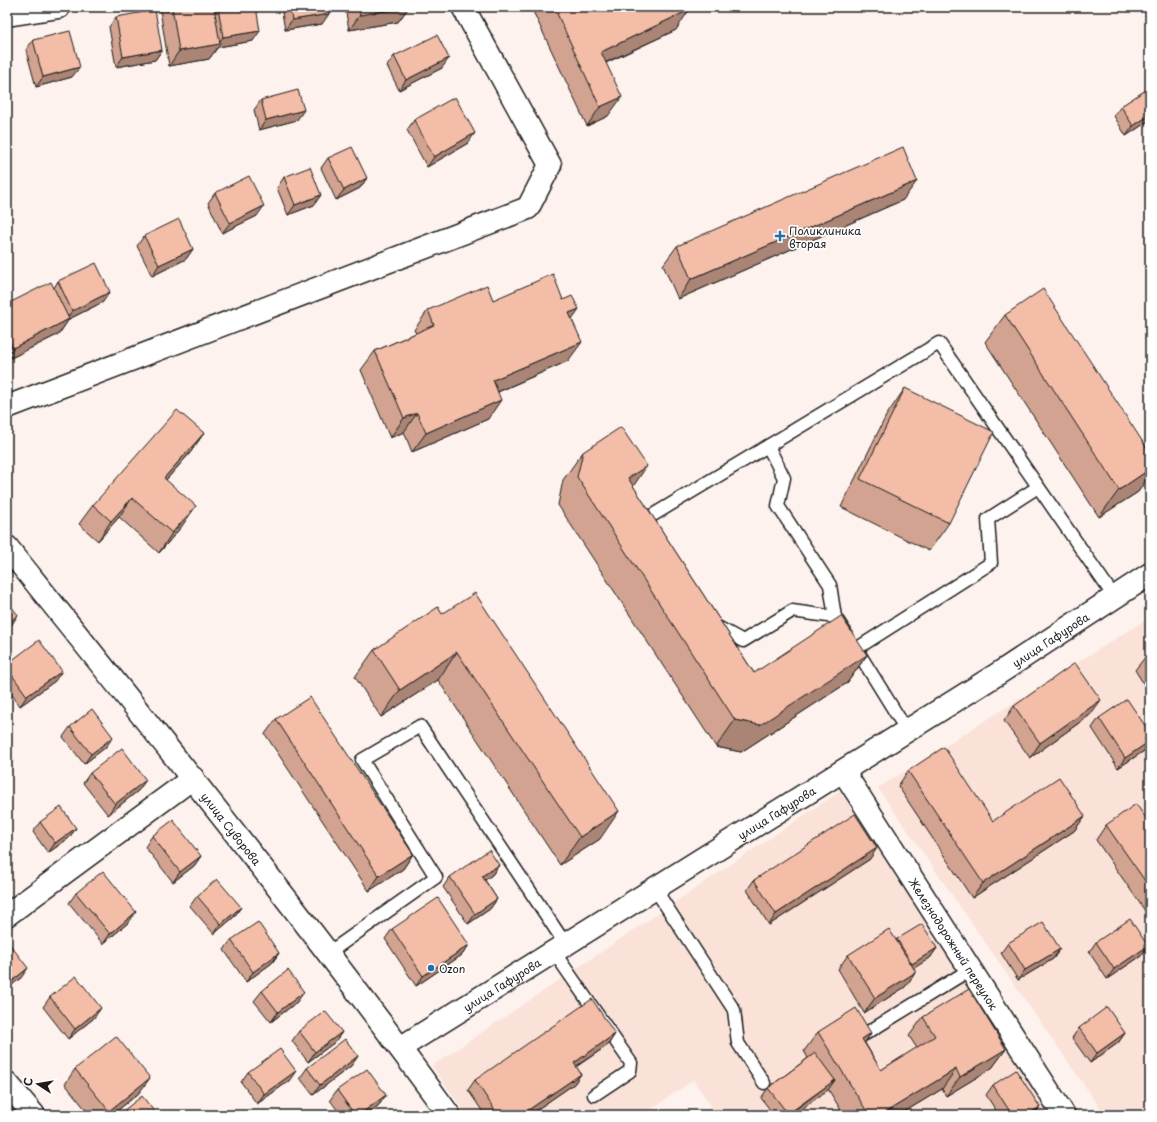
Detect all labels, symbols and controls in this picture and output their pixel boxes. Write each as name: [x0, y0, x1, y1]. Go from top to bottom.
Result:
place label: Поликлиника вторая: [789, 222, 861, 252]
marker: Поликлиника вторая: [774, 230, 786, 242]
street label: улица Гафурова: [1008, 608, 1092, 671]
street label: улица Гафурова: [734, 782, 819, 843]
street label: улица Суворова: [197, 788, 266, 869]
street label: Железнодорожный переулок: [905, 874, 1003, 1013]
street label: улица Гафурова: [460, 953, 544, 1015]
place label: Ozon: [439, 960, 465, 977]
marker: Ozon: [426, 963, 436, 973]
north arrow: [18, 1064, 58, 1104]
text: С: [19, 1076, 37, 1088]

